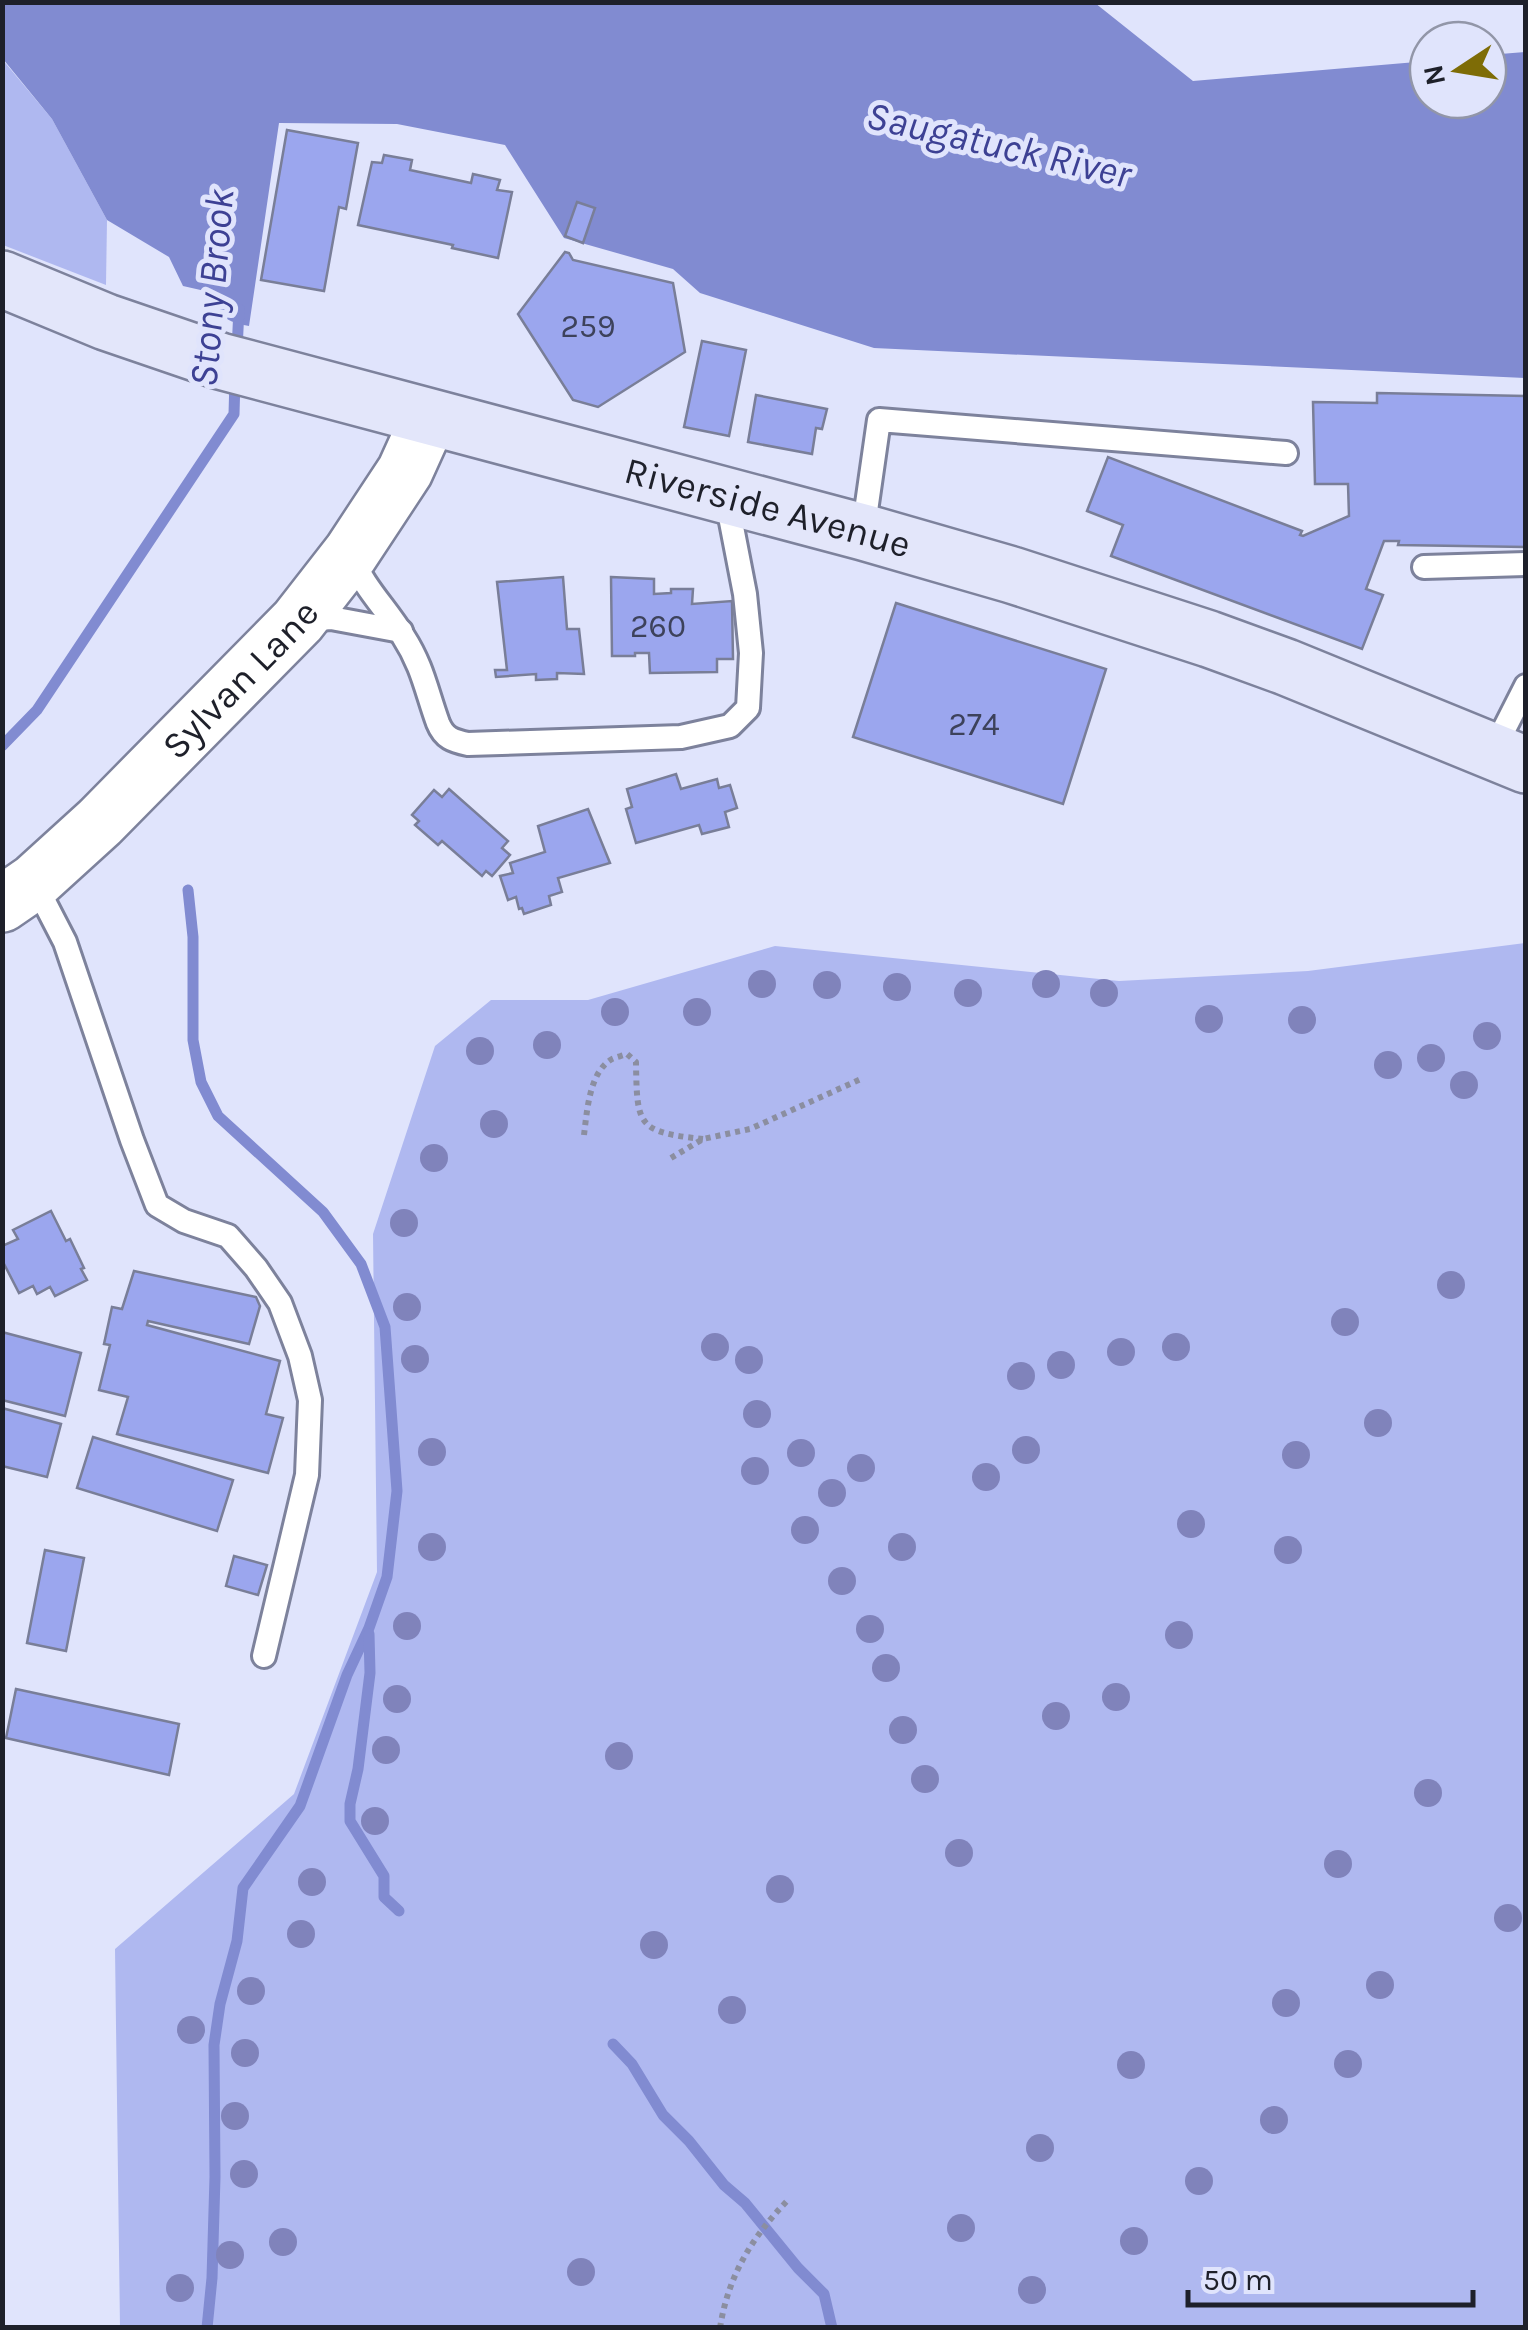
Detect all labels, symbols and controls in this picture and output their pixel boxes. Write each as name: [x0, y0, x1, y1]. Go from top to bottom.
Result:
north arrow: [1408, 20, 1508, 120]
text: N: [1416, 62, 1452, 88]
water label: Saugatuck River: [862, 91, 1137, 198]
water label: Stony Brook: [179, 187, 244, 389]
house number: 259: [560, 308, 616, 345]
street label: Riverside Avenue: [620, 448, 916, 568]
street label: Sylvan Lane: [153, 592, 328, 769]
house number: 260: [630, 608, 686, 645]
house number: 274: [948, 706, 1000, 743]
scale bar: [1188, 2245, 1473, 2307]
text: 50 m: [1203, 2262, 1273, 2298]

